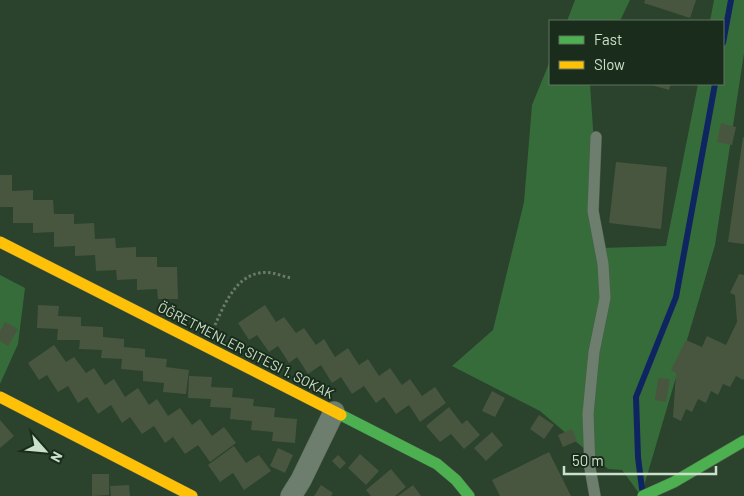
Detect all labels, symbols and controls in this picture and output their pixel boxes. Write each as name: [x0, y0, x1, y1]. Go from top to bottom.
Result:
legend: [549, 20, 724, 85]
text: Fast: [594, 30, 622, 48]
text: Slow: [594, 55, 625, 73]
street label: ÖĞRETMENLER SITESI 1. SOKAK: [155, 298, 337, 402]
north arrow: [20, 426, 70, 476]
scale bar: [564, 444, 716, 476]
text: N: [47, 449, 67, 465]
text: 50 m: [572, 451, 604, 469]

